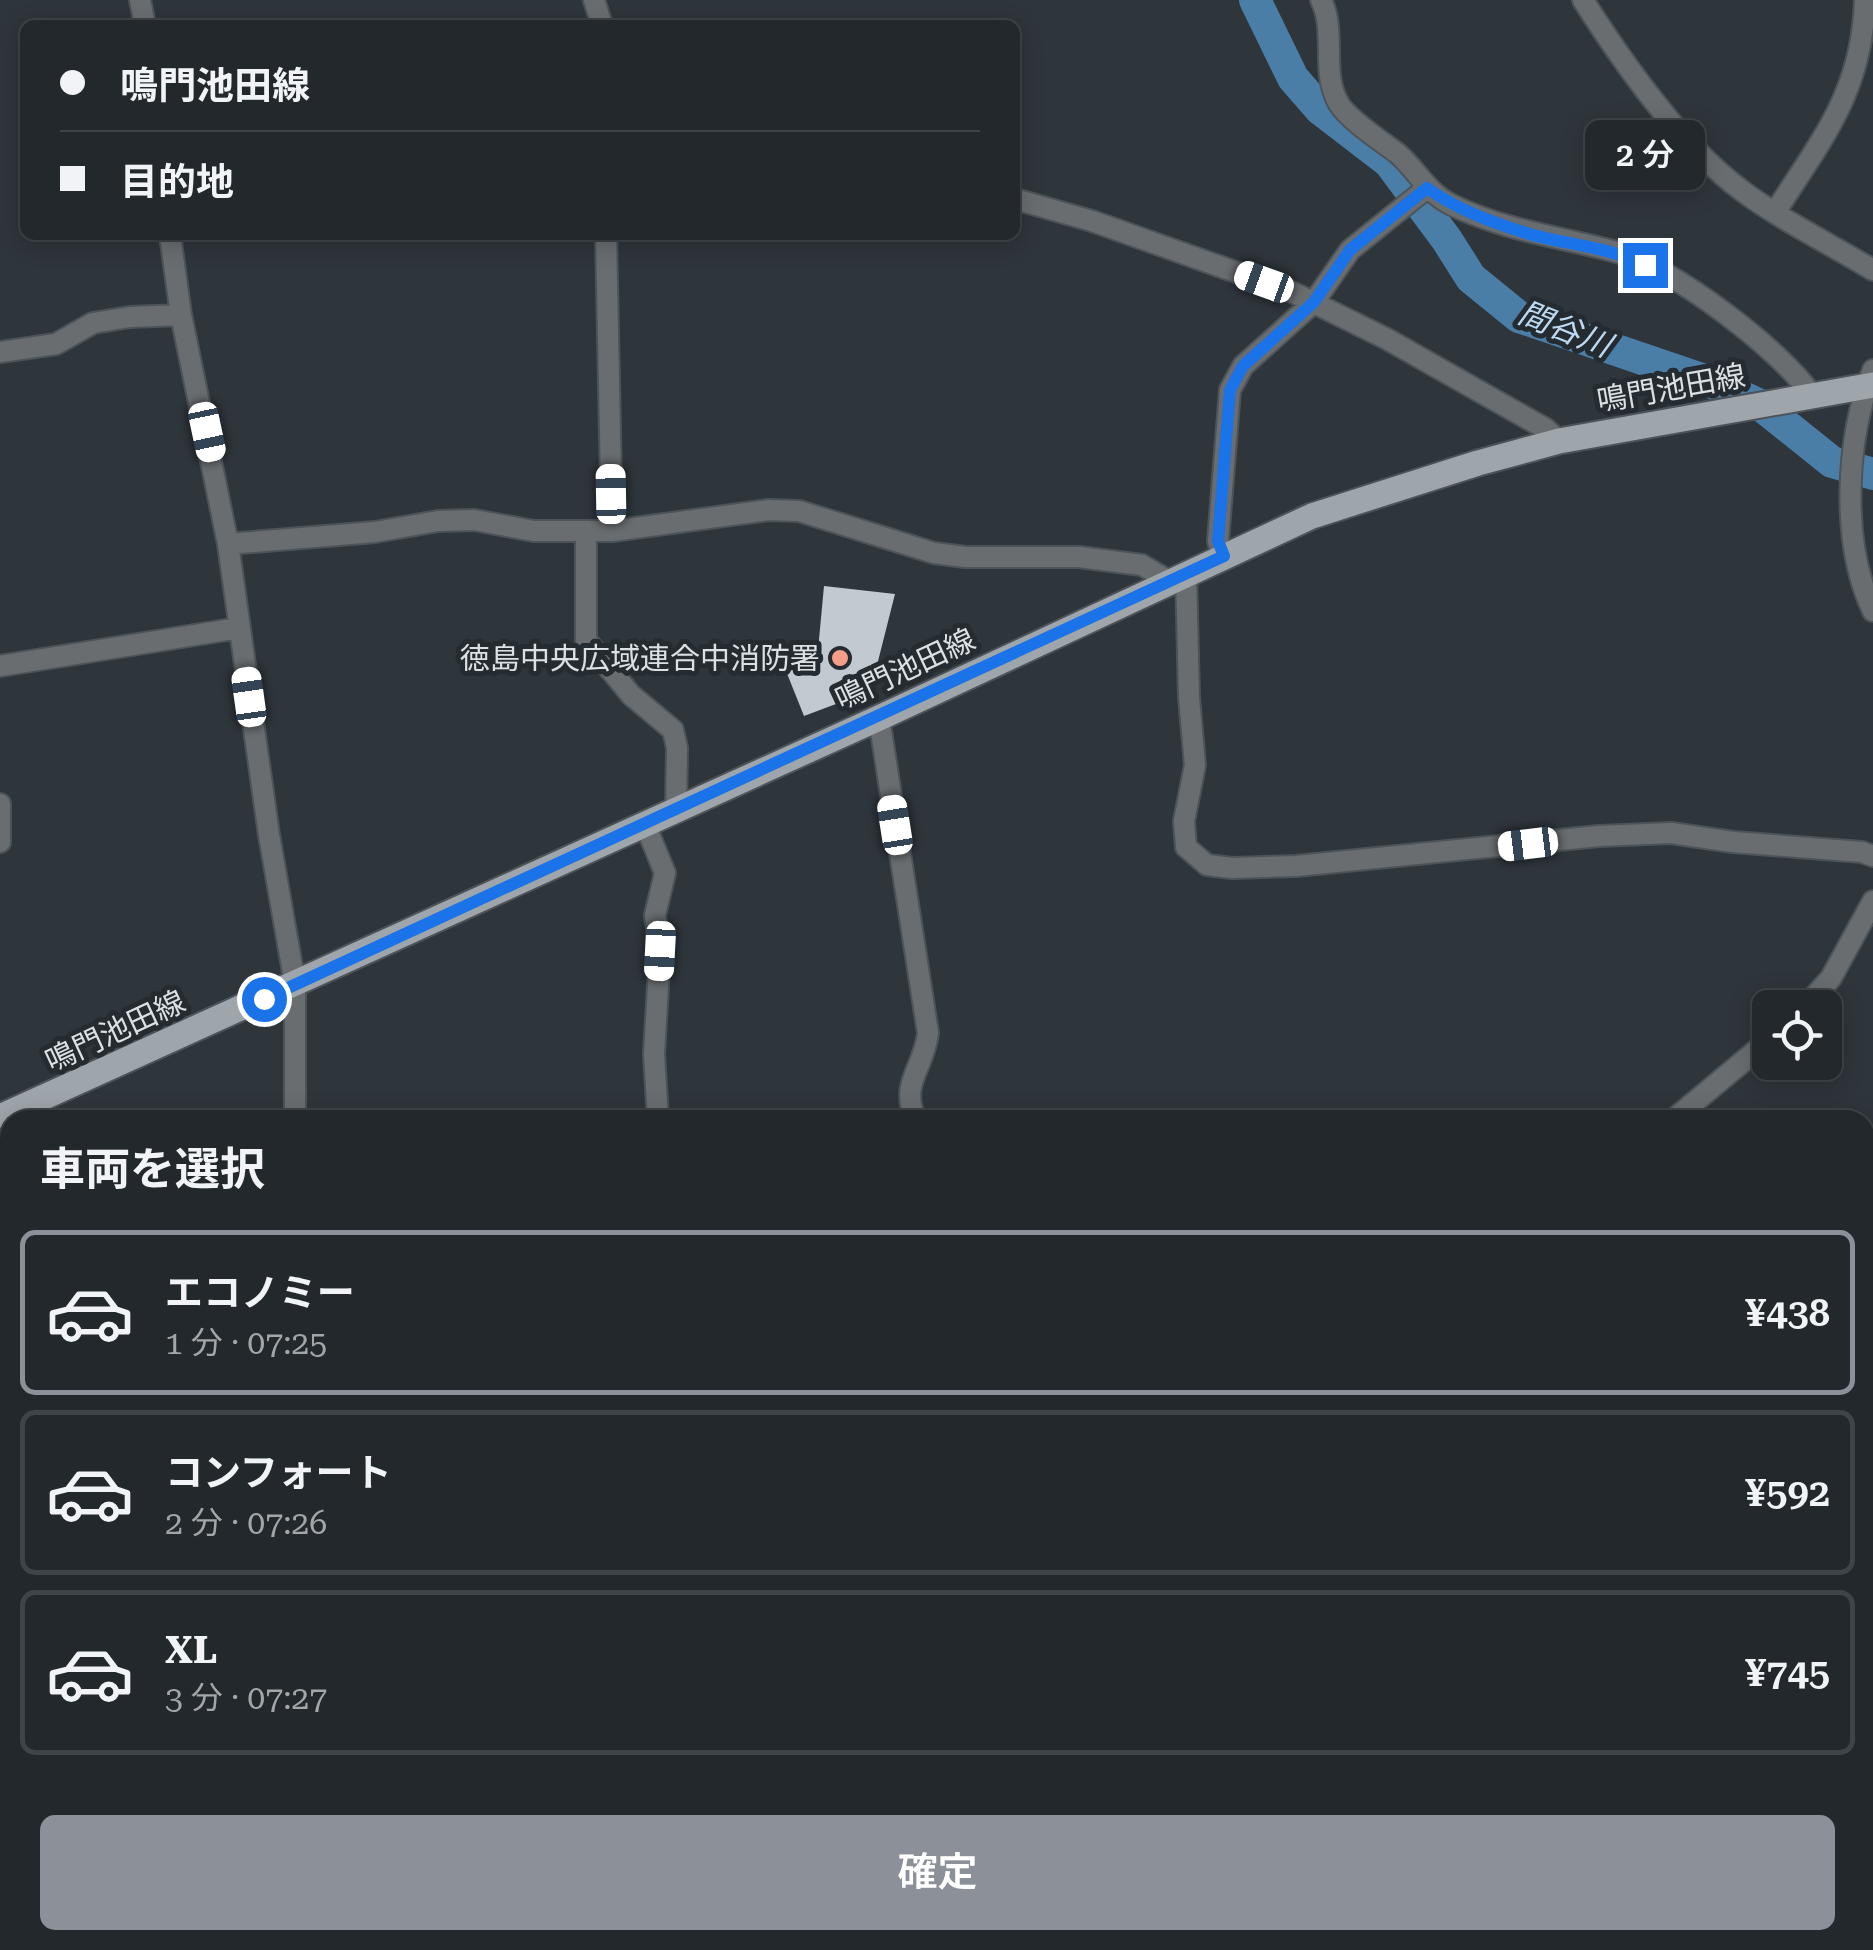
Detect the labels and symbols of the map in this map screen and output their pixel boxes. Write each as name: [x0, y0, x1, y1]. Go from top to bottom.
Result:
callout: 2 分: [1585, 120, 1705, 190]
route end: [1623, 243, 1668, 288]
car: [1231, 258, 1297, 306]
water label: 間谷川: [1513, 293, 1619, 366]
street label: 鳴門池田線: [1594, 358, 1748, 418]
car: [186, 400, 228, 464]
car: [595, 464, 627, 524]
street label: 鳴門池田線: [830, 621, 980, 717]
place label: 徳島中央広域連合中消防署: [460, 641, 820, 676]
marker: 徳島中央広域連合中消防署: [829, 647, 851, 669]
car: [230, 665, 268, 729]
car: [875, 793, 915, 857]
car: [1496, 825, 1560, 863]
car: [643, 920, 677, 982]
route start: [242, 977, 287, 1022]
street label: 鳴門池田線: [40, 983, 190, 1079]

